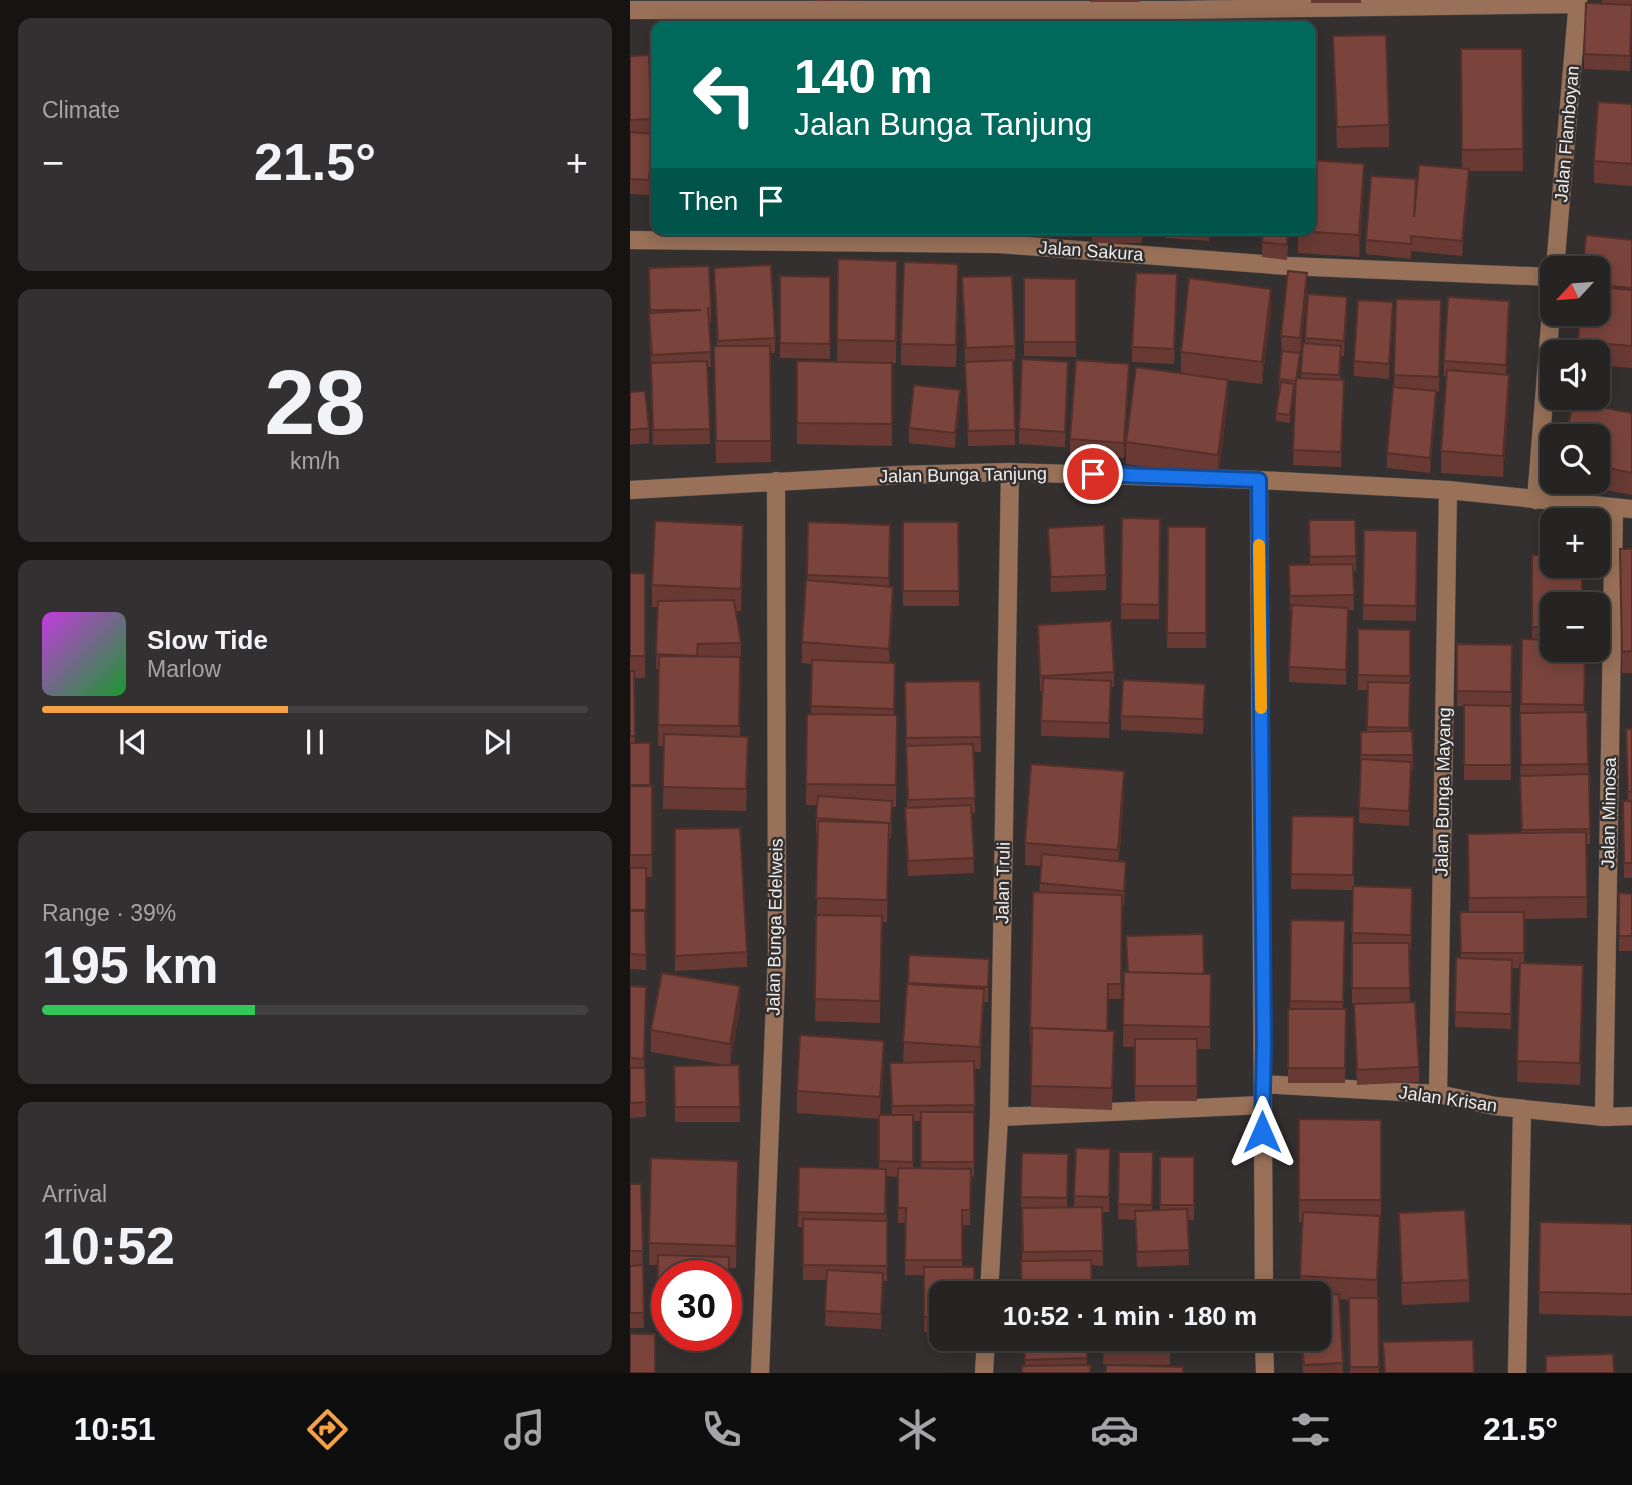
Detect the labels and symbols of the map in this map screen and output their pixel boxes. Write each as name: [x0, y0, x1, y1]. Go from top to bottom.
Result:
street label: Jalan Flamboyan: [1551, 65, 1583, 203]
street label: Jalan Sakura: [1038, 237, 1145, 265]
north arrow: [1540, 256, 1610, 326]
pin: [1063, 444, 1123, 504]
street label: Jalan Bunga Tanjung: [879, 464, 1047, 486]
street label: Jalan Bunga Mayang: [1432, 707, 1454, 877]
street label: Jalan Mimosa: [1598, 756, 1620, 869]
street label: Jalan Bunga Edelweis: [763, 838, 787, 1016]
street label: Jalan Truli: [992, 842, 1014, 924]
street label: Jalan Krisan: [1398, 1082, 1498, 1116]
position arrow: [1225, 1095, 1299, 1169]
speed limit sign: 30: [651, 1260, 742, 1351]

